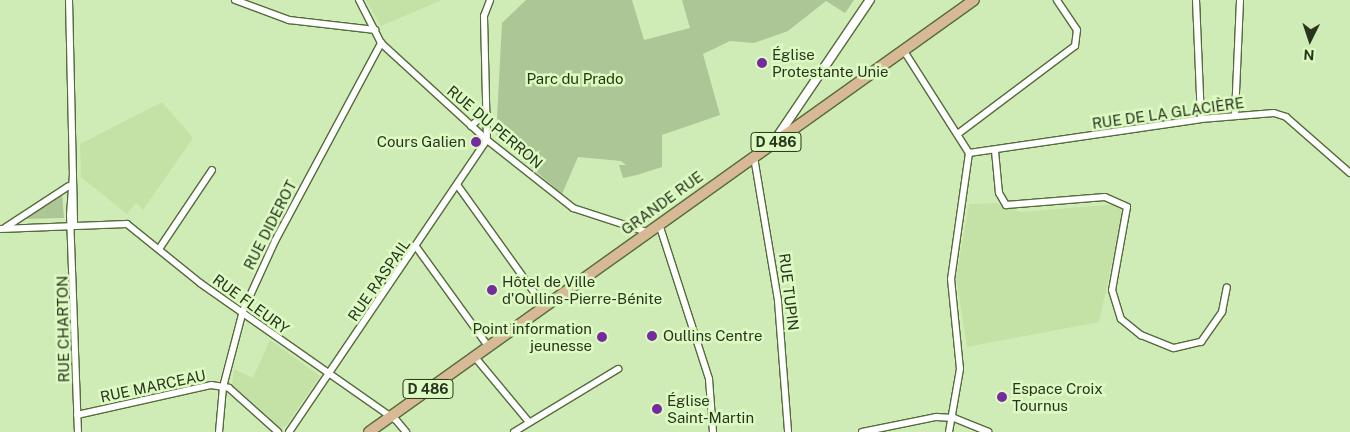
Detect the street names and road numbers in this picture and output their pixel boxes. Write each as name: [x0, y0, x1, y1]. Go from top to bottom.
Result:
street label: RUE DU PERRON: [444, 82, 546, 172]
street label: RUE DE LA GLACIÈRE: [1091, 93, 1245, 133]
road number: D 486: [750, 130, 802, 154]
street label: GRANDE RUE: [618, 167, 706, 239]
street label: RUE DIDEROT: [240, 177, 300, 273]
street label: RUE RASPAIL: [344, 235, 414, 325]
street label: RUE TUPIN: [775, 252, 803, 332]
street label: RUE FLEURY: [209, 270, 293, 338]
street label: RUE CHARTON: [53, 275, 73, 383]
street label: RUE MARCEAU: [99, 366, 207, 406]
road number: D 486: [402, 378, 454, 400]

